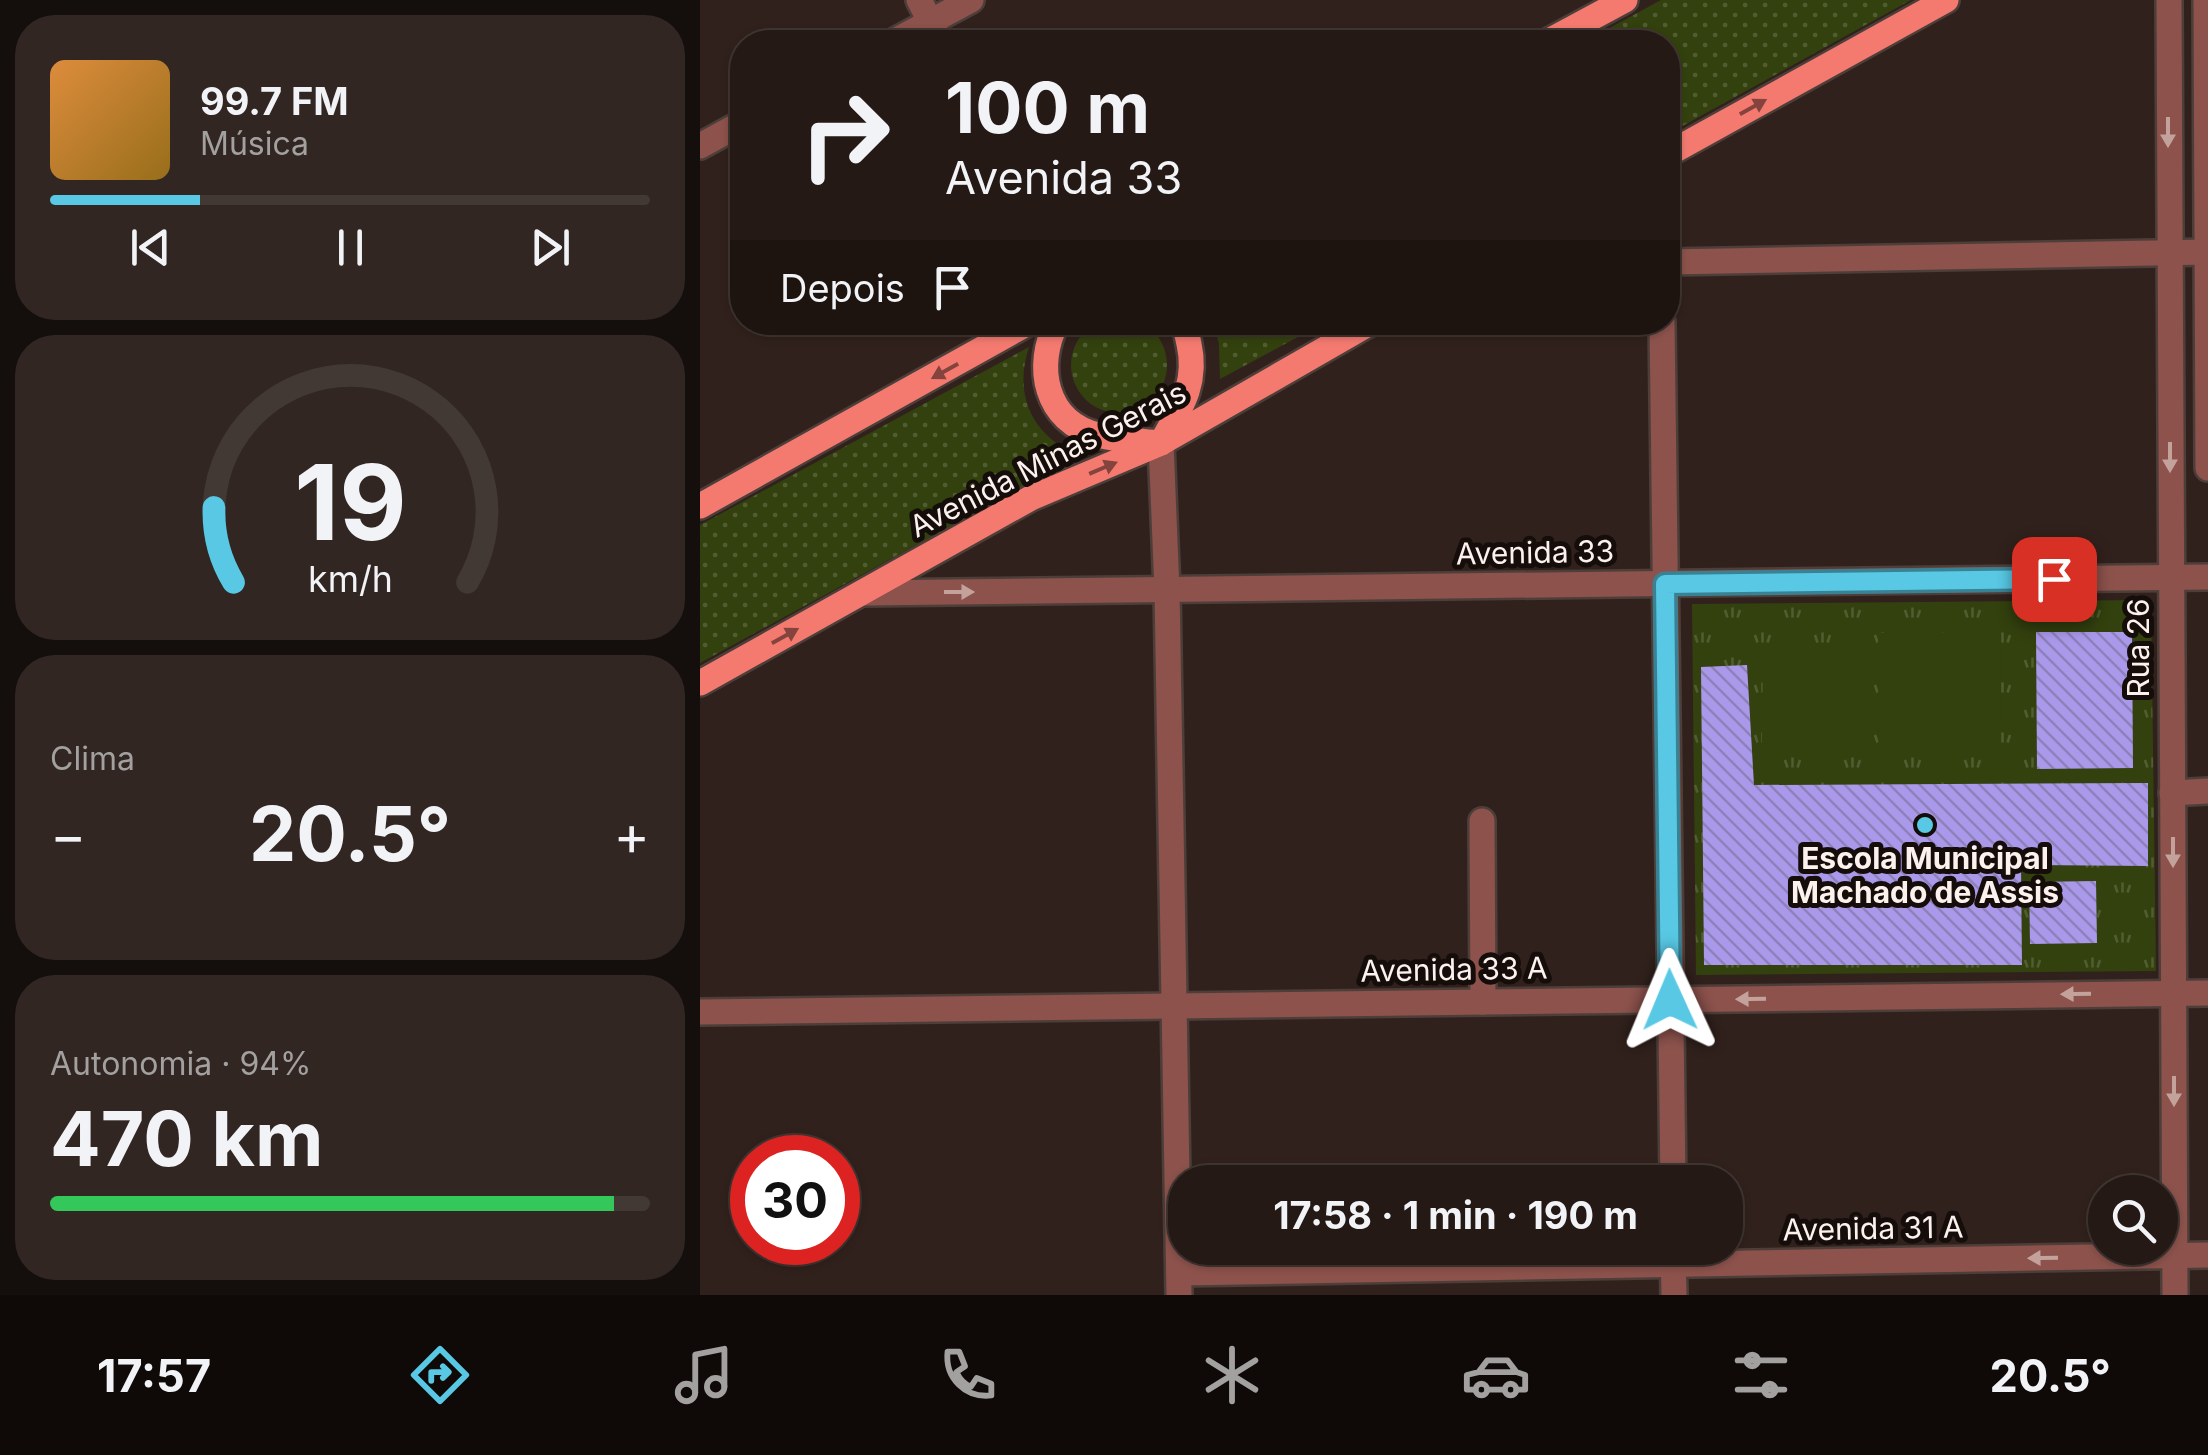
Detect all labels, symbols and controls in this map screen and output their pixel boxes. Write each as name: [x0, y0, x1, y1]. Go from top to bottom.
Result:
text: 100 m: [945, 65, 1150, 150]
icon: right: [780, 70, 910, 200]
text: 99.7 FM: [200, 78, 349, 124]
one-way arrow: [1739, 98, 1767, 116]
one-way arrow: [2160, 117, 2176, 149]
text: Música: [200, 124, 309, 163]
text: Avenida 33: [945, 150, 1182, 205]
icon: previous: [123, 220, 178, 275]
icon: pause: [323, 220, 378, 275]
icon: next: [523, 220, 578, 275]
icon: arrive: [925, 260, 980, 315]
text: Depois: [780, 265, 905, 311]
one-way arrow: [931, 362, 960, 379]
street label: Avenida Minas Gerais: [903, 374, 1192, 544]
text: 19: [294, 439, 406, 565]
one-way arrow: [2162, 442, 2178, 474]
one-way arrow: [1088, 459, 1118, 475]
street label: Avenida 33: [1456, 533, 1614, 571]
pin: [2012, 537, 2097, 622]
icon: arrive: [2027, 552, 2082, 607]
text: km/h: [308, 557, 392, 601]
one-way arrow: [944, 584, 976, 600]
street label: Rua 26: [2120, 598, 2156, 698]
one-way arrow: [771, 627, 799, 645]
text: Clima: [50, 739, 135, 778]
text: 20.5°: [249, 788, 451, 879]
text: −: [50, 802, 86, 868]
text: +: [614, 802, 650, 868]
marker: Escola Municipal Machado de Assis: [1914, 814, 1936, 836]
one-way arrow: [2165, 837, 2181, 869]
place label: Escola Municipal Machado de Assis: [1791, 840, 2059, 910]
position arrow: [1618, 948, 1722, 1052]
street label: Avenida 33 A: [1360, 949, 1548, 989]
one-way arrow: [2059, 987, 2091, 1003]
one-way arrow: [1735, 991, 1767, 1007]
text: Autonomia · 94%: [50, 1044, 311, 1083]
one-way arrow: [2166, 1075, 2182, 1107]
text: 470 km: [50, 1093, 323, 1184]
speed limit sign: 30: [730, 1135, 860, 1265]
map controls: [2088, 1175, 2178, 1265]
button: search: [2088, 1175, 2178, 1265]
text: 17:58 · 1 min · 190 m: [1273, 1192, 1638, 1238]
street label: Avenida 31 A: [1782, 1208, 1964, 1248]
one-way arrow: [2026, 1250, 2058, 1266]
icon: directions: [405, 1340, 475, 1410]
icon: music: [669, 1340, 739, 1410]
icon: phone: [933, 1340, 1003, 1410]
icon: climate: [1197, 1340, 1267, 1410]
icon: car: [1461, 1340, 1531, 1410]
icon: filters: [1726, 1340, 1796, 1410]
text: 17:57: [97, 1348, 211, 1403]
text: 20.5°: [1990, 1348, 2111, 1403]

